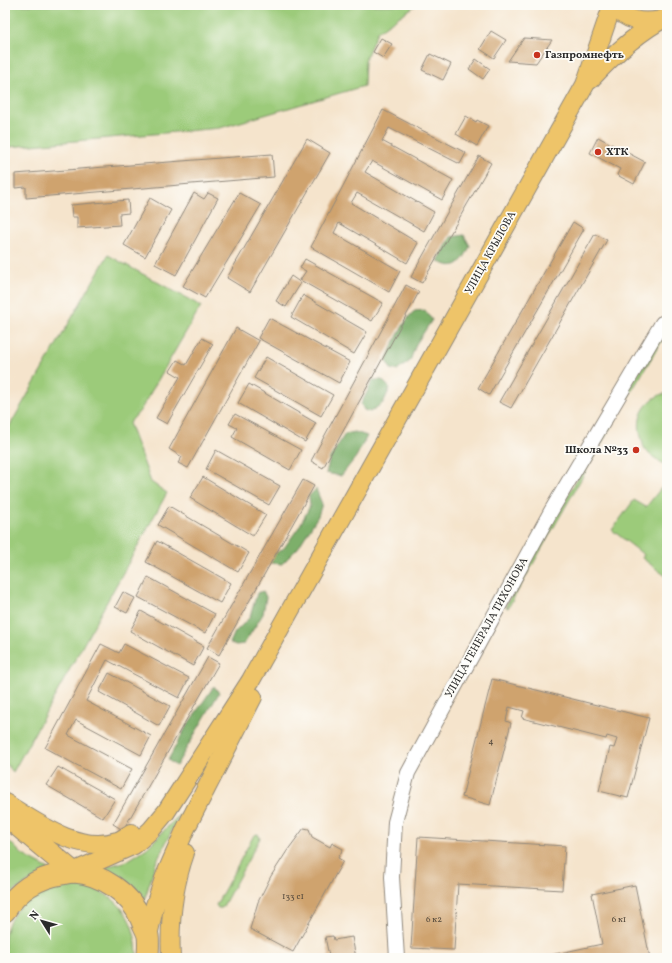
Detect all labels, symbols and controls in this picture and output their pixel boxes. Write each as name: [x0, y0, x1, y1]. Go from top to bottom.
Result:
place label: Газпромнефть: [545, 48, 624, 63]
marker: Газпромнефть: [532, 50, 542, 60]
place label: ХТК: [606, 145, 629, 160]
marker: ХТК: [593, 147, 603, 157]
street label: УЛИЦА КРЫЛОВА: [462, 208, 520, 297]
place label: Школа №33: [565, 443, 628, 458]
marker: Школа №33: [631, 445, 641, 455]
street label: УЛИЦА ГЕНЕРАЛА ТИХОНОВА: [442, 555, 532, 701]
house number: 4: [488, 735, 494, 748]
house number: 133 с1: [282, 890, 304, 903]
north arrow: [22, 901, 62, 941]
text: N: [27, 908, 44, 924]
house number: 6 к2: [426, 913, 442, 926]
house number: 6 к1: [612, 913, 626, 926]

